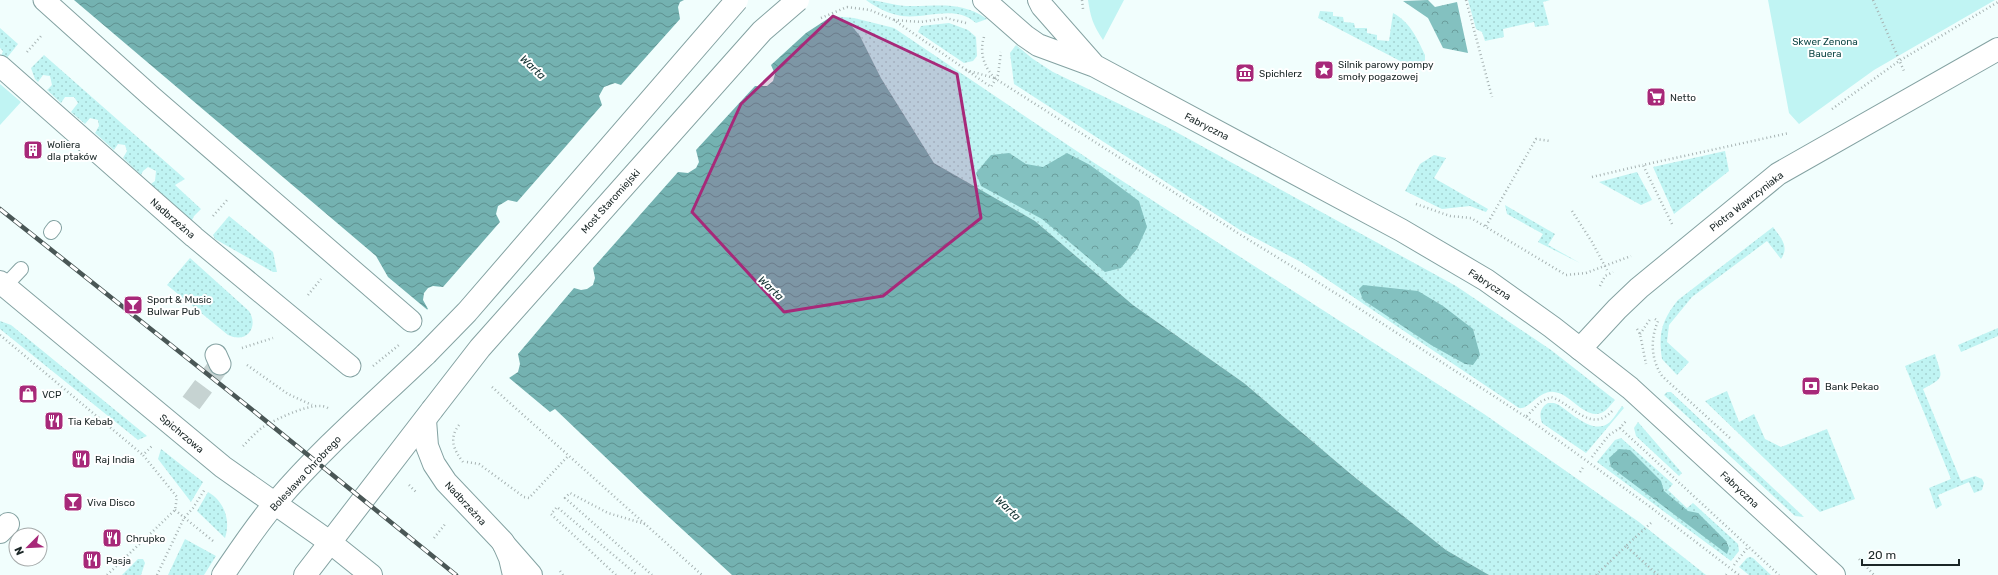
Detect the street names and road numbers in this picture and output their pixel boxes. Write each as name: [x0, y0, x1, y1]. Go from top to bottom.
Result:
street label: Fabryczna: [1182, 111, 1231, 143]
street label: Most Staromiejski: [579, 167, 643, 236]
street label: Piotra Wawrzyniaka: [1707, 169, 1786, 234]
street label: Nadbrzeżna: [147, 196, 197, 241]
street label: Fabryczna: [1466, 267, 1513, 303]
street label: Spichrzowa: [157, 412, 206, 456]
street label: Bolesława Chrobrego: [268, 433, 344, 514]
street label: Fabryczna: [1718, 469, 1761, 511]
street label: Nadbrzeżna: [442, 479, 489, 528]

